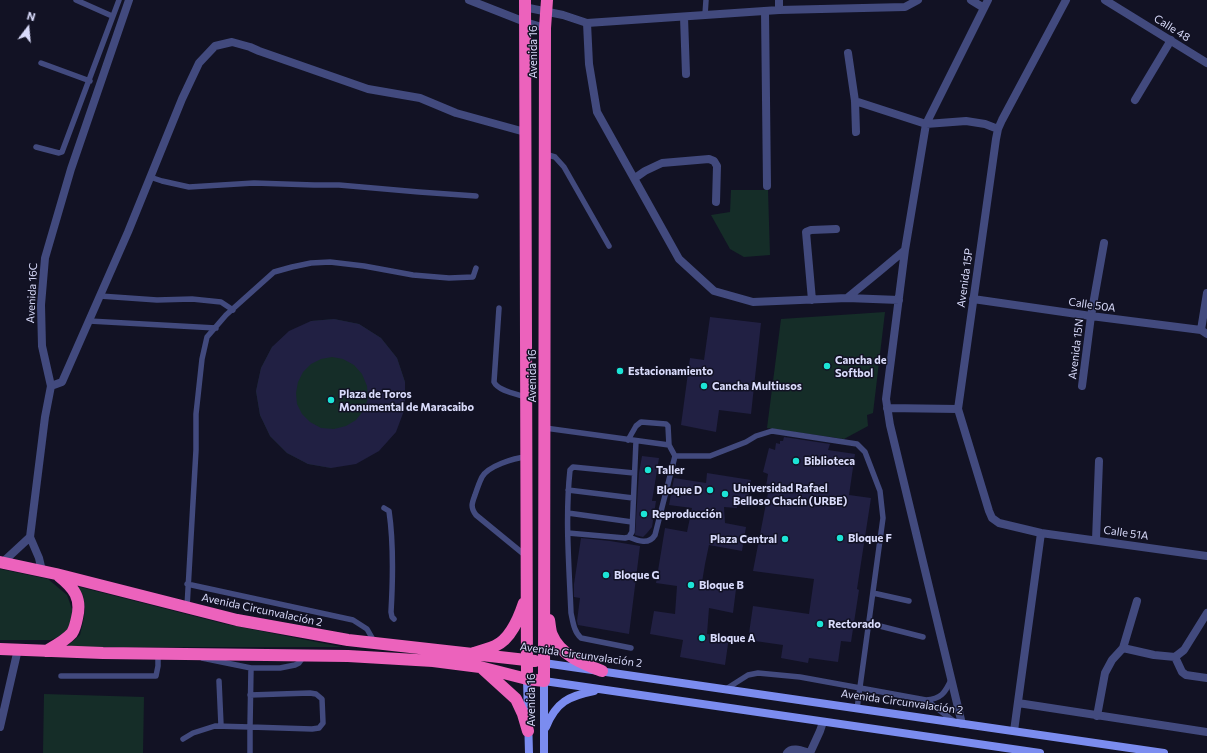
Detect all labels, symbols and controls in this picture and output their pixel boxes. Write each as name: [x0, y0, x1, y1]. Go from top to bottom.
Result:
north arrow: [8, 8, 48, 48]
text: N: [26, 9, 37, 23]
street label: Calle 48: [1152, 12, 1192, 44]
street label: Avenida 16: [526, 25, 540, 79]
street label: Avenida 15P: [954, 248, 976, 308]
street label: Avenida 16C: [24, 262, 40, 324]
street label: Calle 50A: [1068, 295, 1116, 315]
street label: Avenida 15N: [1066, 318, 1086, 380]
street label: Avenida 16: [525, 349, 539, 403]
place label: Cancha de Softbol: [835, 353, 886, 379]
marker: Cancha de Softbol: [822, 361, 832, 371]
place label: Estacionamiento: [628, 364, 713, 378]
marker: Estacionamiento: [615, 366, 625, 376]
place label: Cancha Multiusos: [712, 379, 802, 393]
marker: Cancha Multiusos: [699, 381, 709, 391]
place label: Plaza de Toros Monumental de Maracaibo: [339, 387, 474, 413]
marker: Plaza de Toros Monumental de Maracaibo: [326, 395, 336, 405]
place label: Biblioteca: [804, 454, 855, 468]
marker: Biblioteca: [791, 456, 801, 466]
place label: Taller: [656, 463, 684, 477]
marker: Taller: [643, 465, 653, 475]
place label: Universidad Rafael Belloso Chacín (URBE): [733, 481, 847, 507]
place label: Bloque D: [656, 483, 702, 497]
marker: Bloque D: [705, 485, 715, 495]
marker: Universidad Rafael Belloso Chacín (URBE): [720, 489, 730, 499]
place label: Reproducción: [652, 507, 722, 521]
marker: Reproducción: [639, 509, 649, 519]
street label: Calle 51A: [1103, 523, 1149, 543]
place label: Bloque F: [848, 531, 892, 545]
place label: Plaza Central: [710, 532, 777, 546]
marker: Bloque F: [835, 533, 845, 543]
marker: Plaza Central: [780, 534, 790, 544]
place label: Bloque G: [614, 568, 660, 582]
marker: Bloque G: [601, 570, 611, 580]
place label: Bloque B: [699, 578, 744, 592]
marker: Bloque B: [686, 580, 696, 590]
street label: Avenida Circunvalación 2: [200, 591, 324, 629]
place label: Rectorado: [828, 617, 881, 631]
marker: Rectorado: [815, 619, 825, 629]
place label: Bloque A: [710, 631, 755, 645]
marker: Bloque A: [697, 633, 707, 643]
street label: Avenida Circunvalación 2: [519, 640, 643, 670]
street label: Avenida 16: [524, 673, 538, 727]
street label: Avenida Circunvalación 2: [840, 687, 964, 717]

